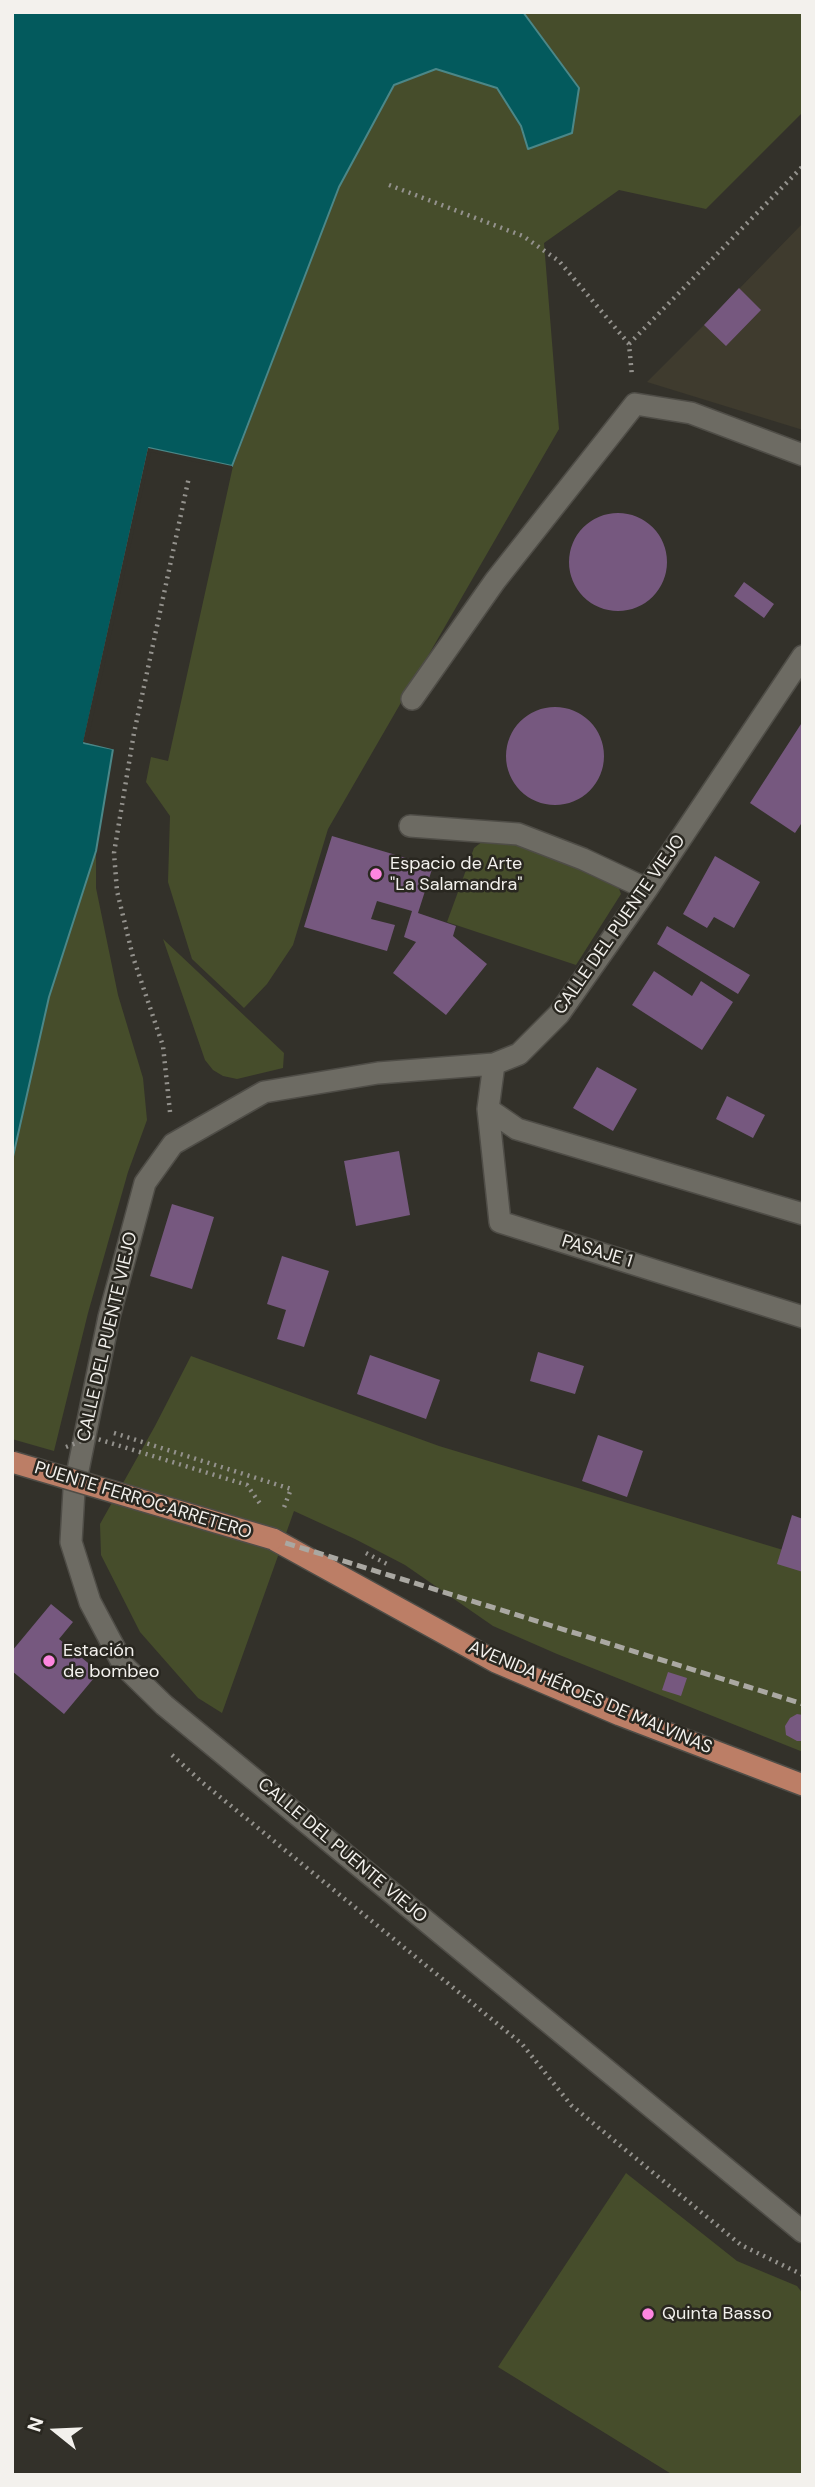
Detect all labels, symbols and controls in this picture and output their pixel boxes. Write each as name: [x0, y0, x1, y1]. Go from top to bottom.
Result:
street label: CALLE DEL PUENTE VIEJO: [550, 831, 690, 1019]
place label: Espacio de Arte "La Salamandra": [390, 853, 522, 896]
marker: Espacio de Arte "La Salamandra": [368, 866, 384, 882]
street label: CALLE DEL PUENTE VIEJO: [73, 1230, 143, 1444]
street label: PASAJE 1: [559, 1231, 635, 1273]
street label: PUENTE FERROCARRETERO: [32, 1458, 254, 1544]
street label: AVENIDA HÉROES DE MALVINAS: [465, 1637, 715, 1759]
place label: Estación de bombeo: [63, 1640, 159, 1682]
marker: Estación de bombeo: [41, 1653, 57, 1669]
street label: CALLE DEL PUENTE VIEJO: [253, 1774, 431, 1928]
place label: Quinta Basso: [662, 2303, 772, 2325]
marker: Quinta Basso: [640, 2306, 656, 2322]
north arrow: [21, 2396, 91, 2466]
text: N: [22, 2414, 50, 2435]

